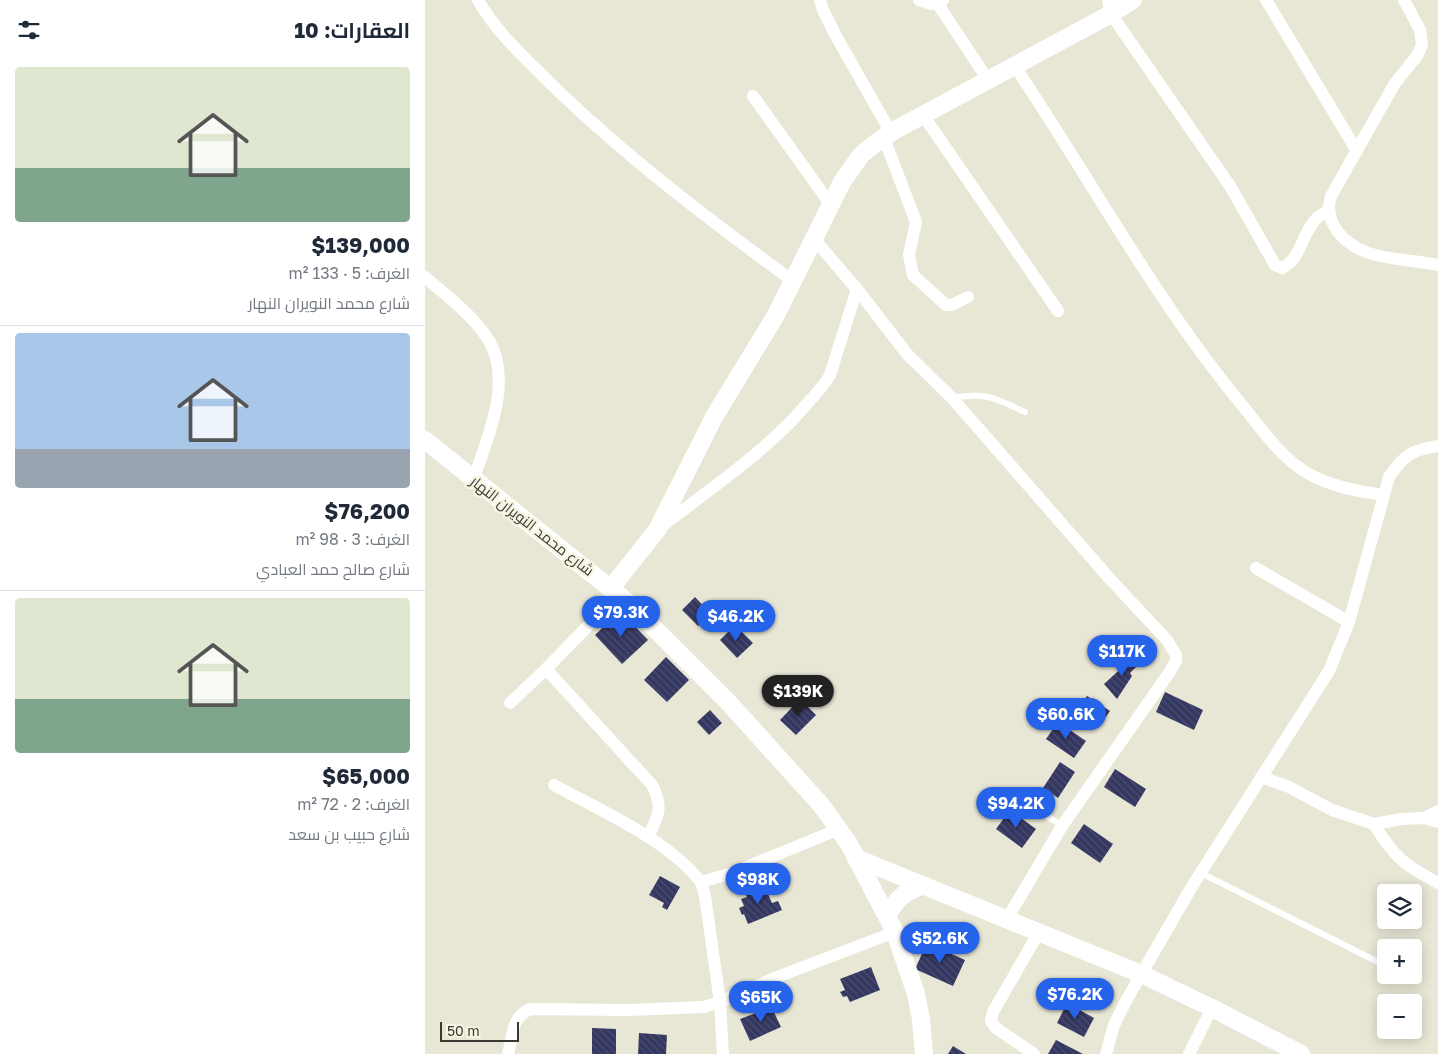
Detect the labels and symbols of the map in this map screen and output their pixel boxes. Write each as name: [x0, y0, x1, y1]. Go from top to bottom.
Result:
street label: شارع محمد النويران النهار: [465, 471, 598, 581]
pin: $79.3K: [580, 596, 662, 638]
pin: $46.2K: [695, 600, 777, 642]
pin: $117K: [1087, 634, 1157, 677]
pin: $139K: [763, 674, 833, 717]
pin: $60.6K: [1025, 698, 1107, 740]
pin: $94.2K: [975, 786, 1057, 829]
pin: $98K: [728, 862, 788, 905]
pin: $52.6K: [899, 922, 981, 964]
pin: $76.2K: [1034, 978, 1116, 1020]
pin: $65K: [731, 980, 791, 1023]
scale bar: [440, 1019, 519, 1042]

